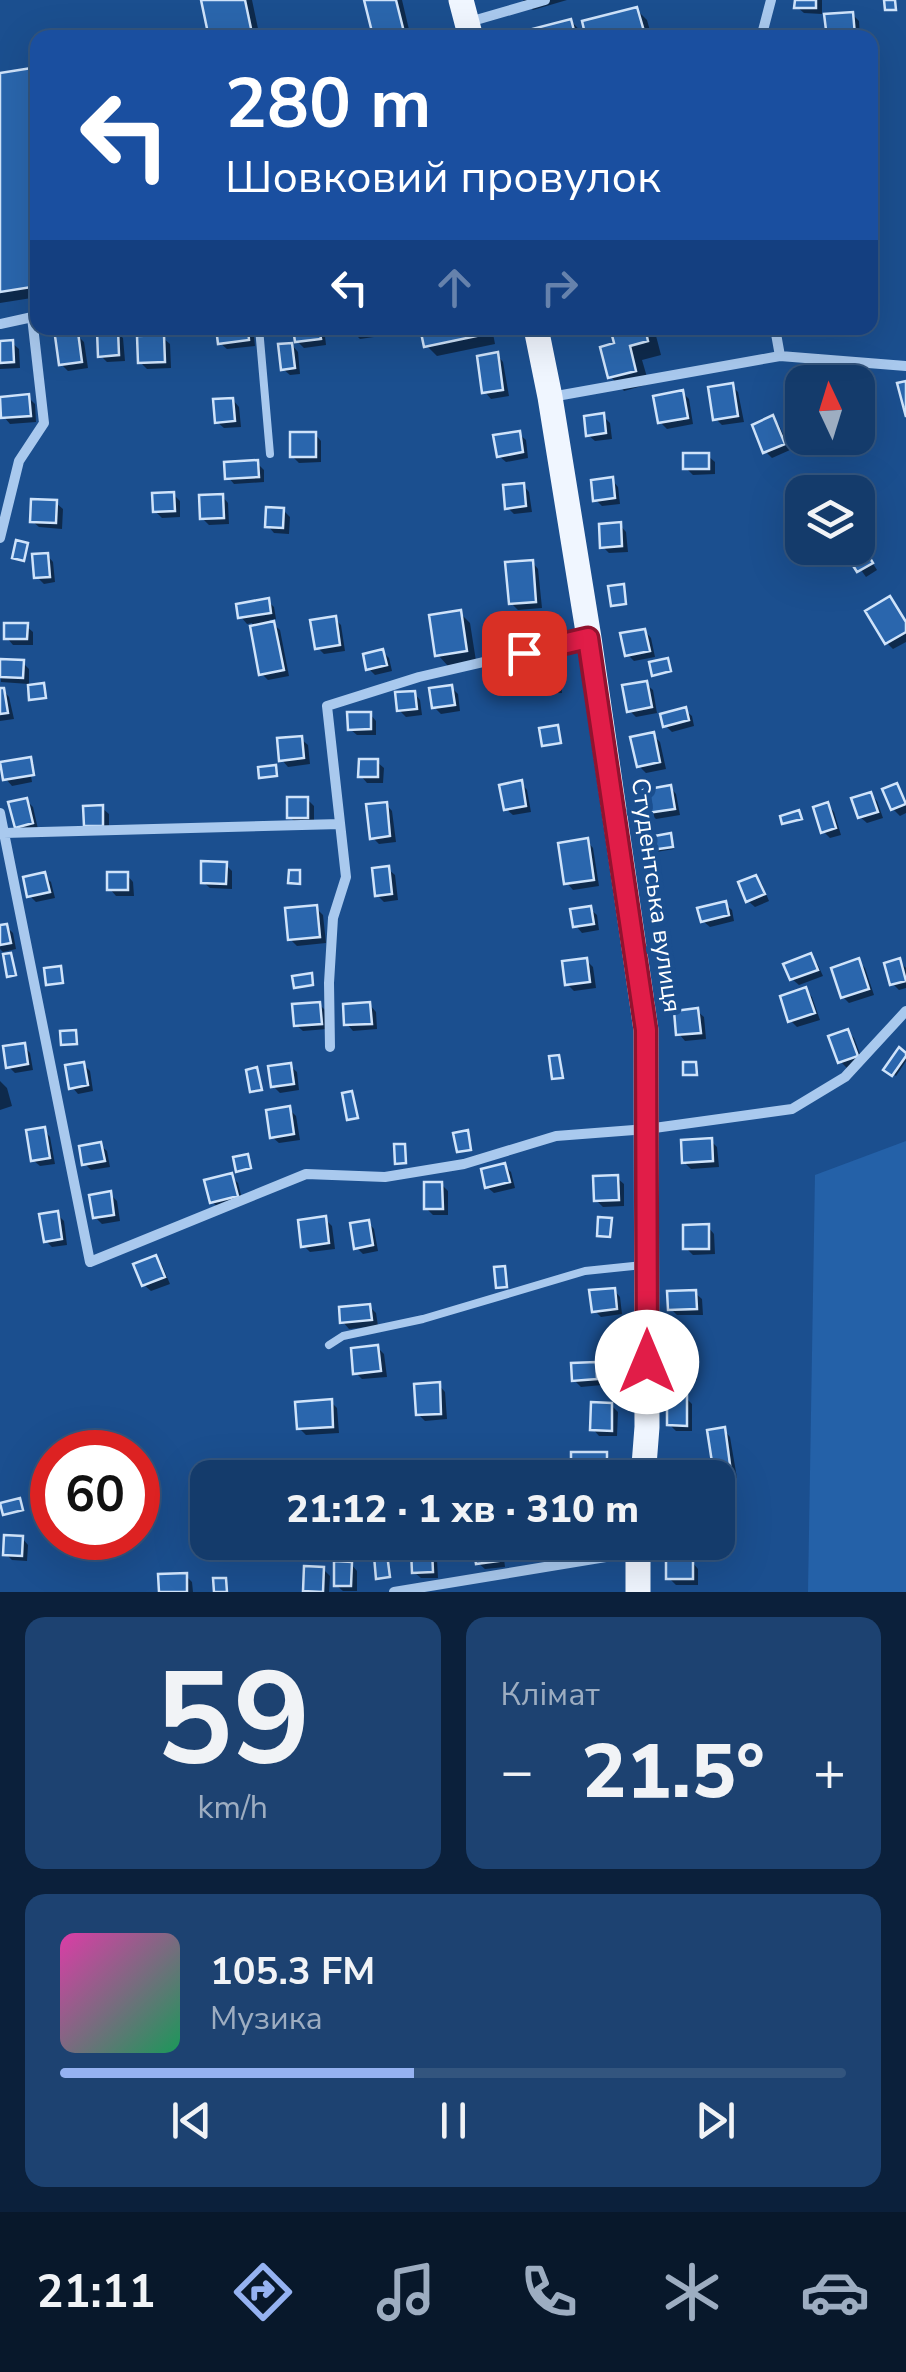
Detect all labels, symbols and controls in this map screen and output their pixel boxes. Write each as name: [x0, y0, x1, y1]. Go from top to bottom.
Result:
text: 280 m: [225, 56, 431, 152]
icon: left: [60, 70, 190, 200]
text: Шовковий провулок: [225, 147, 661, 208]
icon: left: [322, 260, 377, 315]
icon: ahead: [427, 260, 482, 315]
icon: right: [532, 260, 587, 315]
north arrow: [785, 365, 875, 455]
map controls: [785, 365, 875, 565]
button: layers: [785, 475, 875, 565]
pin: [482, 611, 567, 696]
icon: arrive: [497, 626, 552, 681]
street label: Студентська вулиця: [623, 776, 689, 1015]
position arrow: [595, 1310, 699, 1414]
speed limit sign: 60: [30, 1430, 160, 1560]
text: 21:12 · 1 хв · 310 m: [286, 1484, 639, 1535]
text: 59: [155, 1632, 311, 1809]
text: Клімат: [501, 1673, 600, 1716]
text: 21.5°: [582, 1721, 765, 1823]
text: −: [501, 1734, 534, 1809]
text: +: [813, 1734, 846, 1809]
text: km/h: [197, 1786, 268, 1829]
text: 105.3 FM: [210, 1946, 375, 1997]
text: Музика: [210, 1997, 323, 2040]
icon: previous: [164, 2093, 219, 2148]
icon: pause: [426, 2093, 481, 2148]
icon: next: [688, 2093, 743, 2148]
icon: directions: [228, 2257, 298, 2327]
icon: music: [371, 2257, 441, 2327]
icon: phone: [514, 2257, 584, 2327]
icon: climate: [657, 2257, 727, 2327]
icon: car: [800, 2257, 870, 2327]
text: 21:11: [36, 2262, 156, 2323]

